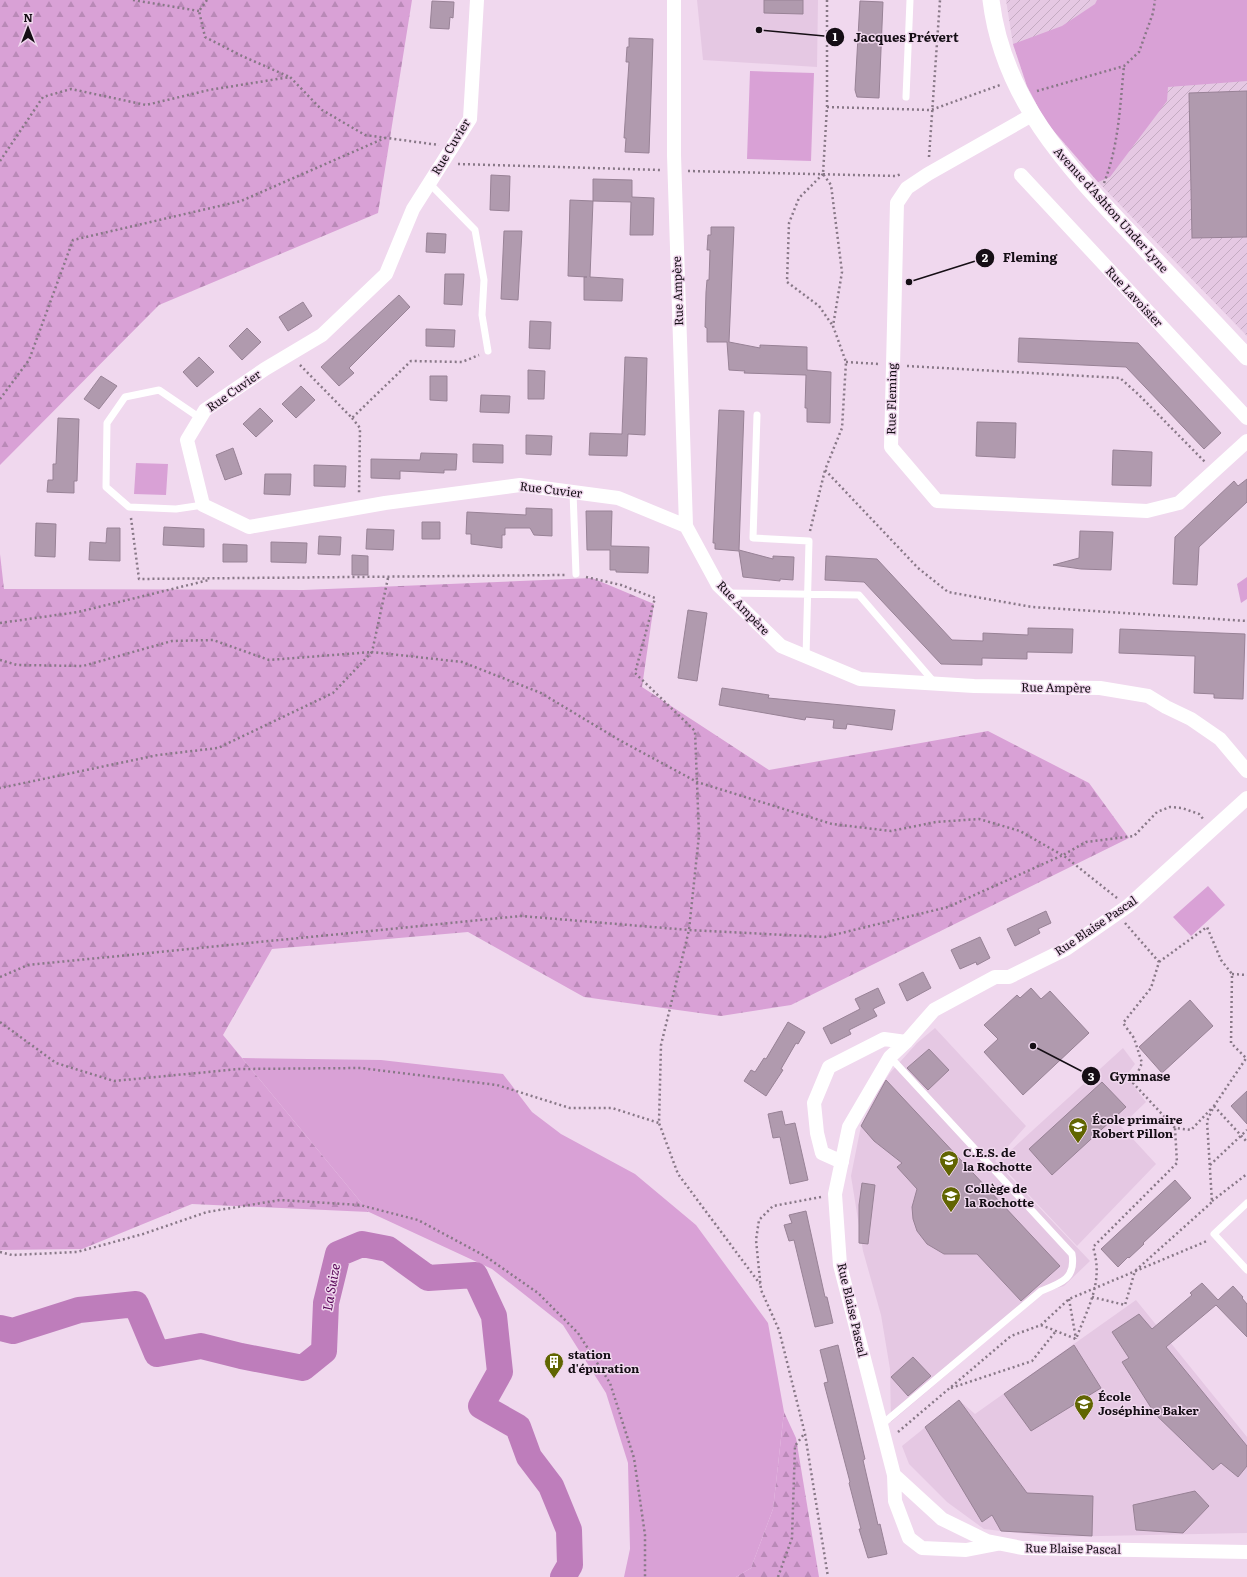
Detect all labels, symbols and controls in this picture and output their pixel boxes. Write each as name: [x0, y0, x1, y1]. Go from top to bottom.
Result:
north arrow: [8, 8, 48, 48]
text: N: [23, 9, 33, 25]
callout: Jacques Prévert: [825, 25, 967, 50]
text: 1: [833, 27, 838, 45]
text: Jacques Prévert: [853, 27, 959, 46]
street label: Rue Cuvier: [426, 115, 474, 178]
street label: Avenue d'Ashton Under Lyne: [1050, 142, 1173, 276]
callout: Fleming: [975, 245, 1065, 270]
text: Fleming: [1003, 247, 1057, 266]
text: 2: [982, 248, 989, 266]
street label: Rue Ampère: [667, 256, 687, 326]
street label: Rue Lavoisier: [1102, 262, 1168, 331]
street label: Rue Fleming: [881, 363, 901, 435]
street label: Rue Cuvier: [203, 365, 265, 416]
street label: Rue Cuvier: [519, 476, 584, 502]
street label: Rue Ampère: [713, 576, 774, 639]
street label: Rue Ampère: [1021, 677, 1091, 697]
street label: Rue Blaise Pascal: [1050, 891, 1140, 960]
callout: Gymnase: [1081, 1064, 1178, 1089]
text: Gymnase: [1110, 1066, 1170, 1085]
text: 3: [1088, 1067, 1095, 1085]
place label: École primaire Robert Pillon: [1092, 1110, 1183, 1142]
school or university icon: École primaire Robert Pillon: [1067, 1116, 1089, 1144]
place label: C.E.S. de la Rochotte: [963, 1143, 1032, 1175]
school or university icon: C.E.S. de la Rochotte: [938, 1149, 960, 1177]
place label: Collège de la Rochotte: [965, 1179, 1034, 1211]
school or university icon: Collège de la Rochotte: [940, 1185, 962, 1213]
street label: Rue Blaise Pascal: [833, 1261, 873, 1359]
water label: La Suize: [317, 1262, 344, 1312]
place label: station d'épuration: [568, 1345, 640, 1377]
building icon: station d'épuration: [543, 1351, 565, 1379]
place label: École Joséphine Baker: [1098, 1387, 1199, 1419]
school or university icon: École Joséphine Baker: [1073, 1393, 1095, 1421]
street label: Rue Blaise Pascal: [1025, 1538, 1121, 1558]

